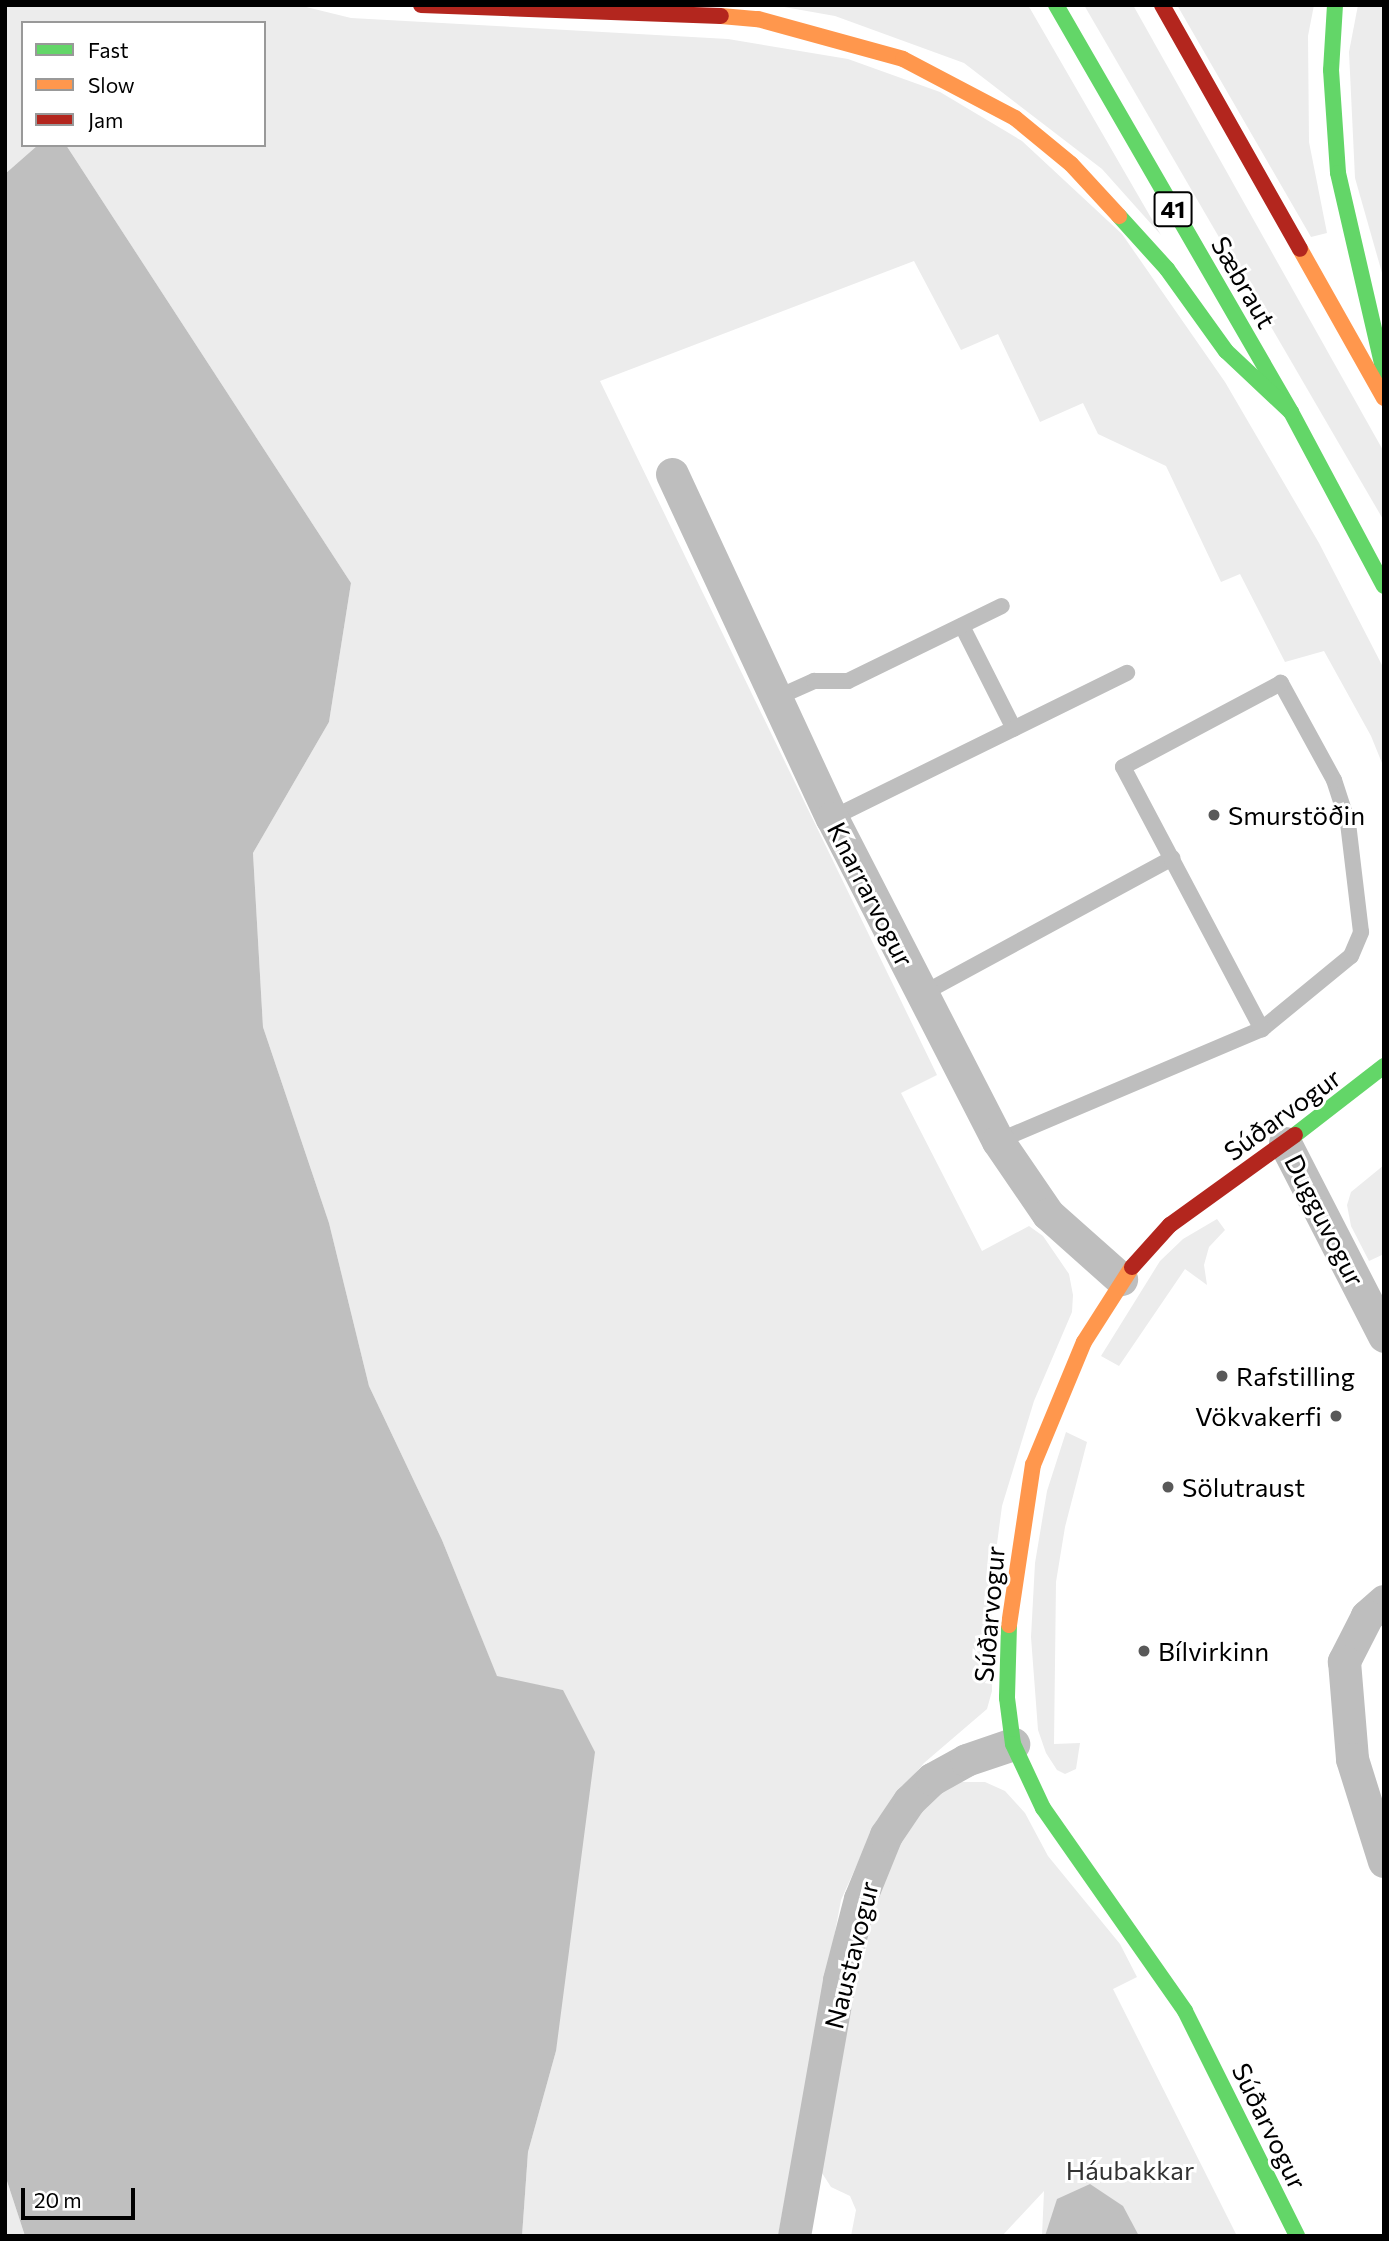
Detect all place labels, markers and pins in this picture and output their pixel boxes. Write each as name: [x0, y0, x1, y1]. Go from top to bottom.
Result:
place label: Smurstöðin: [1228, 799, 1365, 831]
marker: Smurstöðin: [1206, 807, 1222, 823]
place label: Rafstilling: [1236, 1360, 1355, 1392]
marker: Rafstilling: [1214, 1368, 1230, 1384]
place label: Vökvakerfi: [1195, 1400, 1322, 1432]
marker: Vökvakerfi: [1328, 1408, 1344, 1424]
place label: Sölutraust: [1182, 1471, 1305, 1503]
marker: Sölutraust: [1160, 1479, 1176, 1495]
place label: Bílvirkinn: [1158, 1635, 1269, 1667]
marker: Bílvirkinn: [1136, 1643, 1152, 1659]

